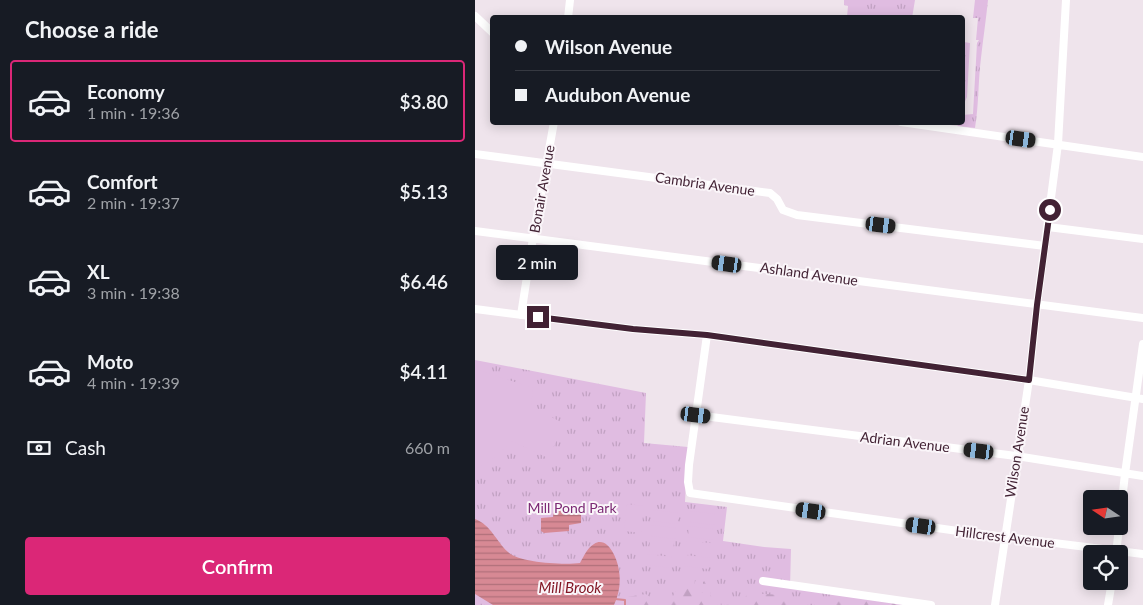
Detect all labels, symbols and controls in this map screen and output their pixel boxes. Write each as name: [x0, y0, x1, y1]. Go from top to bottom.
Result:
text: Choose a ride: [25, 16, 159, 43]
text: Wilson Avenue: [545, 35, 672, 58]
icon: car: [27, 79, 72, 124]
text: Economy: [87, 80, 165, 103]
text: Audubon Avenue: [545, 83, 690, 106]
text: $3.80: [399, 90, 448, 113]
text: 1 min · 19:36: [87, 103, 180, 122]
car: [1005, 129, 1036, 149]
street label: Bonair Avenue: [525, 143, 558, 234]
street label: Cambria Avenue: [654, 168, 756, 199]
icon: car: [27, 169, 72, 214]
text: Comfort: [87, 170, 158, 193]
text: $5.13: [399, 180, 448, 203]
text: 2 min · 19:37: [87, 193, 180, 212]
route start: [1039, 199, 1061, 221]
car: [865, 216, 896, 234]
callout: 2 min: [497, 244, 579, 280]
text: 2 min: [517, 253, 557, 272]
car: [711, 254, 742, 274]
street label: Ashland Avenue: [759, 258, 859, 289]
icon: car: [27, 259, 72, 304]
text: XL: [87, 260, 110, 283]
text: $6.46: [399, 270, 448, 293]
text: 3 min · 19:38: [87, 283, 180, 302]
route end: [527, 306, 549, 328]
icon: car: [27, 349, 72, 394]
text: Moto: [87, 350, 133, 373]
text: $4.11: [399, 360, 448, 383]
text: 4 min · 19:39: [87, 373, 180, 392]
street label: Wilson Avenue: [1001, 405, 1032, 499]
car: [680, 406, 711, 424]
street label: Adrian Avenue: [859, 428, 951, 455]
icon: cash: [25, 434, 53, 462]
text: Cash: [65, 436, 106, 459]
text: 660 m: [405, 438, 450, 457]
car: [963, 442, 994, 460]
north arrow: [1083, 490, 1127, 535]
map controls: [1083, 490, 1128, 590]
park label: Mill Pond Park: [527, 499, 617, 516]
car: [795, 501, 826, 521]
car: [905, 516, 936, 536]
street label: Hillcrest Avenue: [954, 522, 1056, 551]
button: Confirm: [25, 537, 450, 595]
button: locate: [1083, 545, 1128, 590]
water label: Mill Brook: [539, 578, 602, 596]

